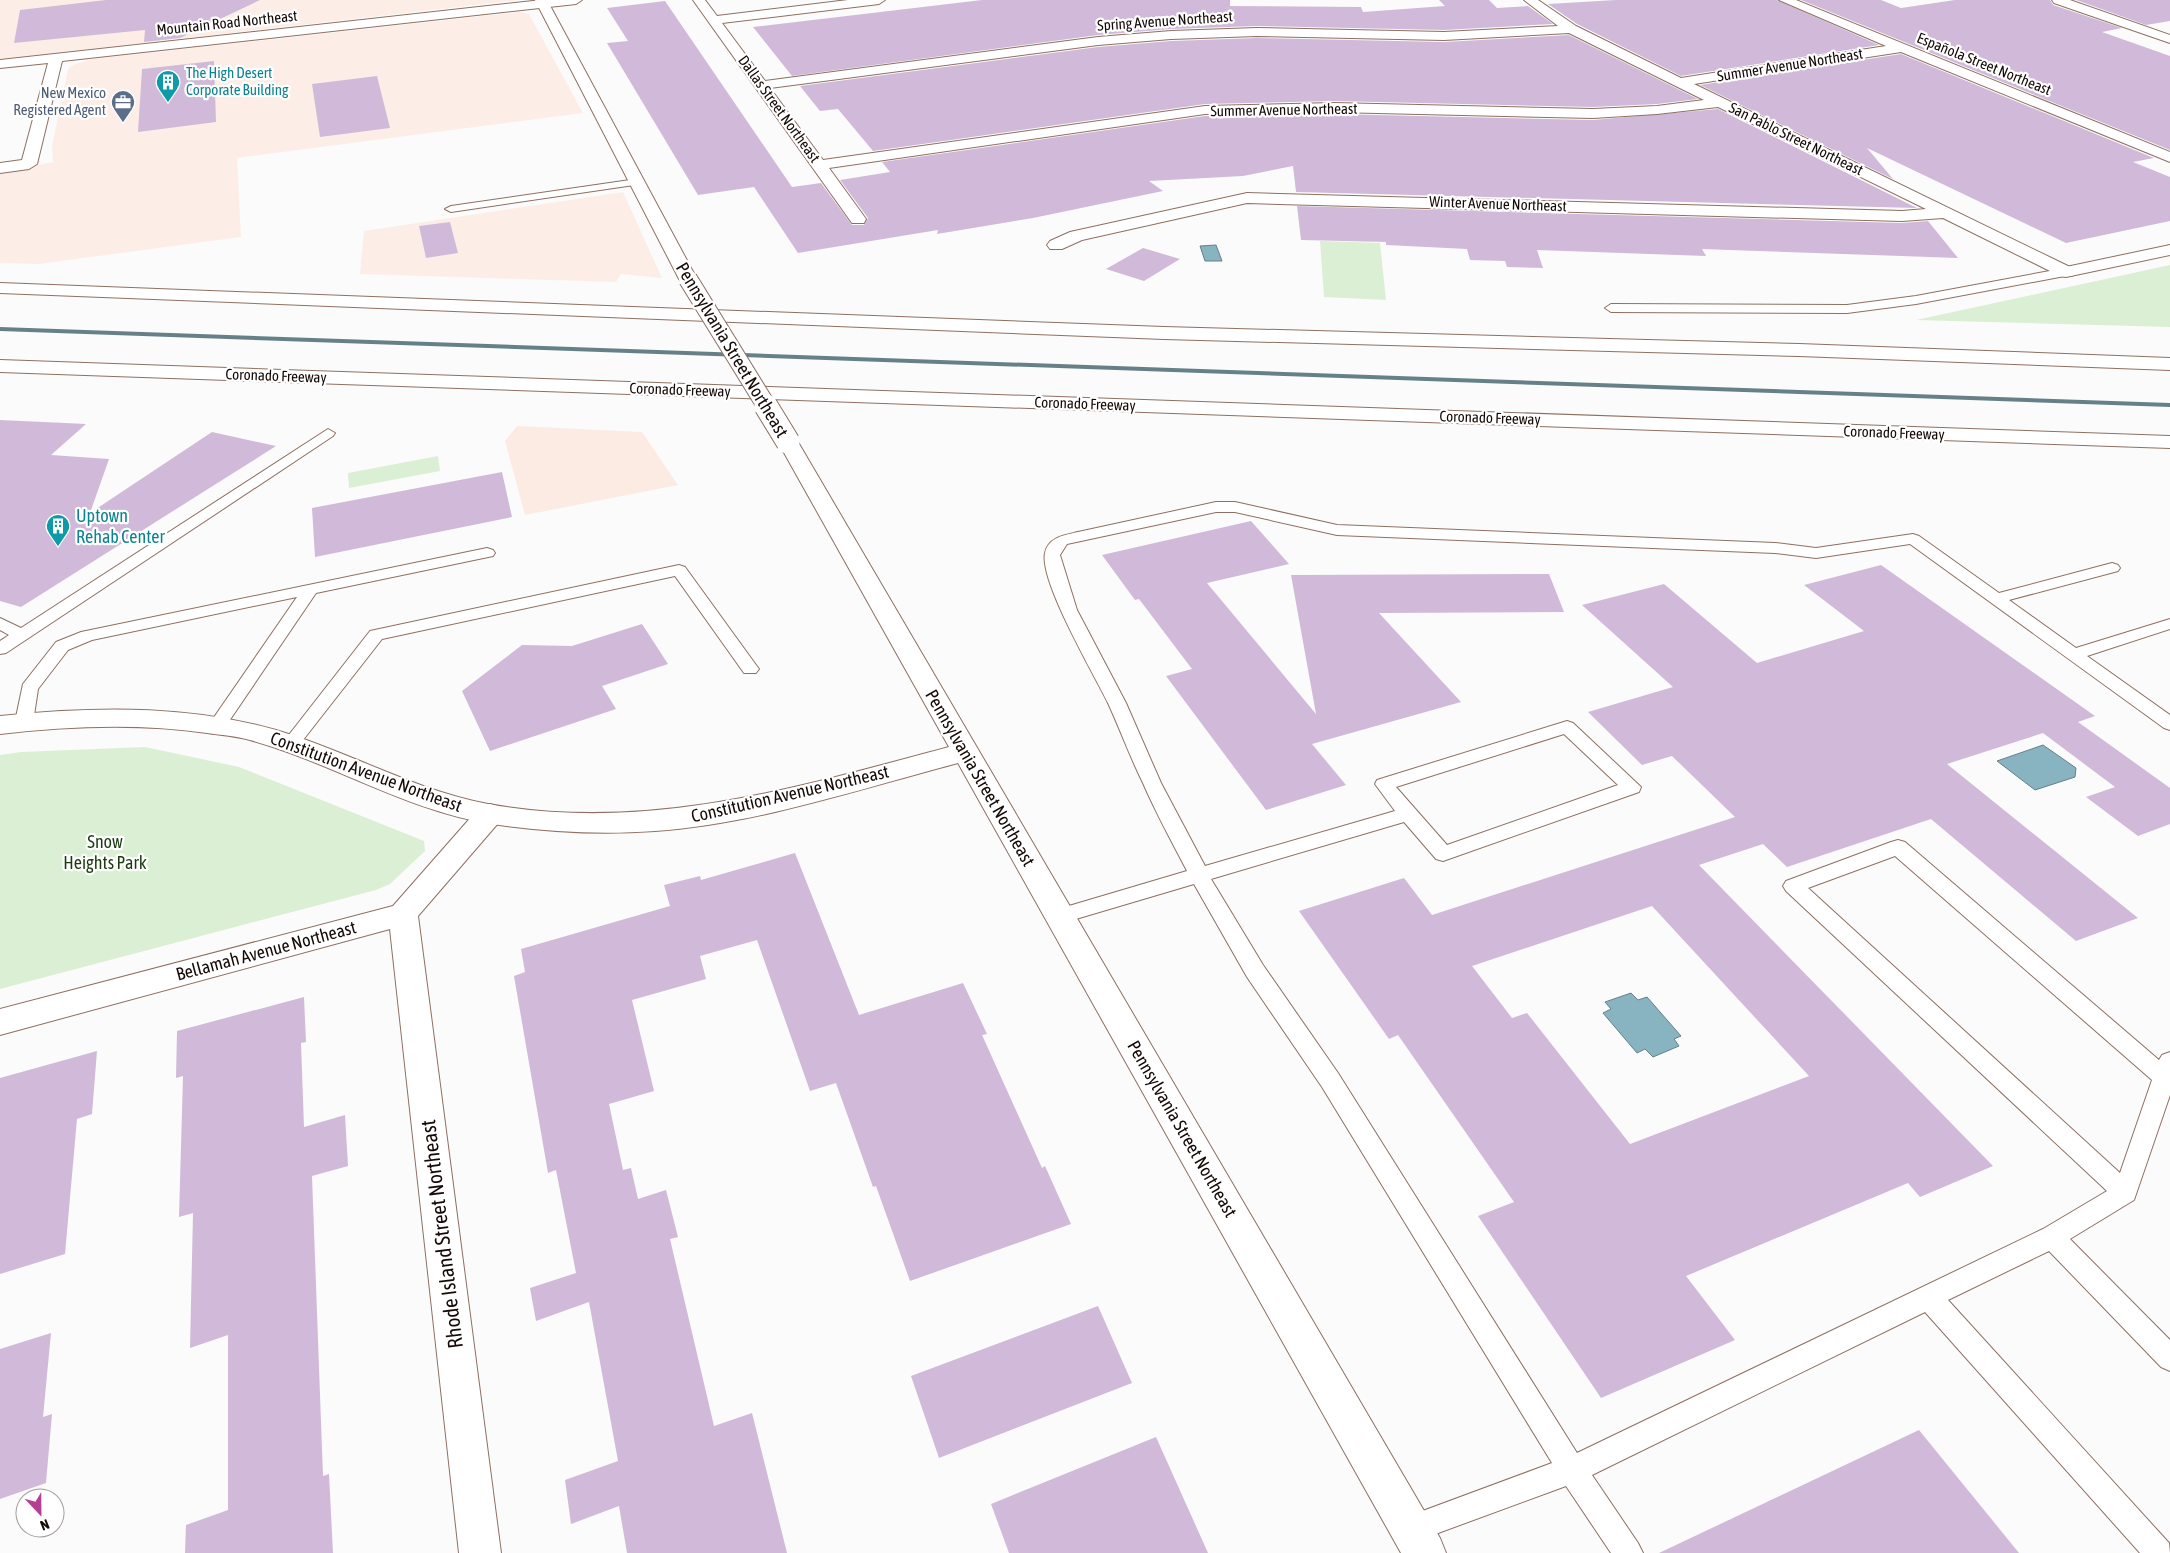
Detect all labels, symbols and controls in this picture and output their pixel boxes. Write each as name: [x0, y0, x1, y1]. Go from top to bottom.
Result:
street label: Mountain Road Northeast: [156, 7, 298, 38]
street label: Spring Avenue Northeast: [1097, 7, 1233, 34]
street label: Española Street Northeast: [1915, 29, 2054, 98]
street label: Summer Avenue Northeast: [1716, 45, 1864, 84]
street label: Dallas Street Northeast: [735, 52, 824, 165]
place label: The High Desert Corporate Building: [186, 64, 289, 98]
building icon: The High Desert Corporate Building: [155, 69, 181, 103]
place label: New Mexico Registered Agent: [13, 84, 106, 118]
office icon: New Mexico Registered Agent: [110, 89, 136, 123]
street label: San Pablo Street Northeast: [1727, 99, 1866, 178]
street label: Summer Avenue Northeast: [1210, 100, 1358, 119]
street label: Winter Avenue Northeast: [1429, 193, 1567, 214]
street label: Pennsylvania Street Northeast: [672, 259, 793, 441]
street label: Coronado Freeway: [225, 365, 327, 386]
street label: Coronado Freeway: [629, 379, 731, 400]
street label: Coronado Freeway: [1034, 393, 1136, 414]
street label: Coronado Freeway: [1439, 407, 1541, 428]
street label: Coronado Freeway: [1843, 422, 1945, 443]
place label: Uptown Rehab Center: [76, 505, 165, 547]
building icon: Uptown Rehab Center: [45, 513, 71, 547]
street label: Pennsylvania Street Northeast: [921, 686, 1040, 870]
street label: Constitution Avenue Northeast: [268, 727, 465, 816]
street label: Constitution Avenue Northeast: [689, 761, 891, 827]
park label: Snow Heights Park: [63, 831, 147, 873]
street label: Bellamah Avenue Northeast: [173, 916, 358, 985]
street label: Pennsylvania Street Northeast: [1123, 1037, 1242, 1221]
street label: Rhode Island Street Northeast: [415, 1118, 467, 1350]
north arrow: [15, 1488, 65, 1538]
text: N: [38, 1516, 52, 1534]

